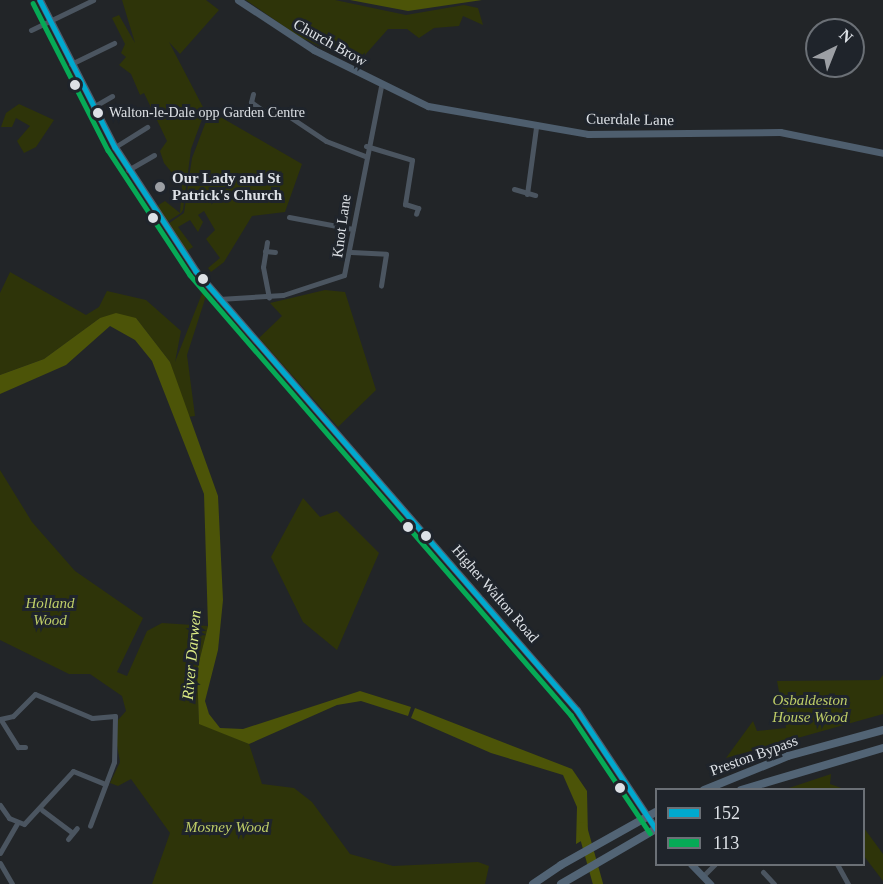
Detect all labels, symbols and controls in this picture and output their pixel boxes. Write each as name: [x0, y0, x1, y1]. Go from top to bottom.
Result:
street label: Church Brow: [290, 15, 370, 71]
north arrow: [805, 18, 865, 78]
text: N: [836, 26, 856, 46]
unlabelled marker: [69, 79, 81, 91]
place label: Walton-le-Dale opp Garden Centre: [109, 105, 305, 121]
marker: Walton-le-Dale opp Garden Centre: [92, 107, 104, 119]
street label: Cuerdale Lane: [586, 110, 674, 130]
place label: Our Lady and St Patrick's Church: [172, 169, 282, 204]
marker: Our Lady and St Patrick's Church: [153, 180, 167, 194]
street label: Knot Lane: [329, 193, 355, 259]
unlabelled marker: [147, 212, 159, 224]
unlabelled marker: [197, 273, 209, 285]
unlabelled marker: [402, 521, 414, 533]
unlabelled marker: [420, 530, 432, 542]
street label: Higher Walton Road: [448, 541, 542, 647]
park label: Holland Wood: [25, 594, 75, 629]
water label: River Darwen: [179, 609, 205, 701]
park label: Osbaldeston House Wood: [772, 691, 848, 726]
street label: Preston Bypass: [708, 732, 800, 780]
unlabelled marker: [614, 782, 626, 794]
legend: [655, 788, 865, 866]
text: 152: [713, 803, 740, 823]
park label: Mosney Wood: [185, 819, 269, 837]
text: 113: [713, 833, 739, 853]

